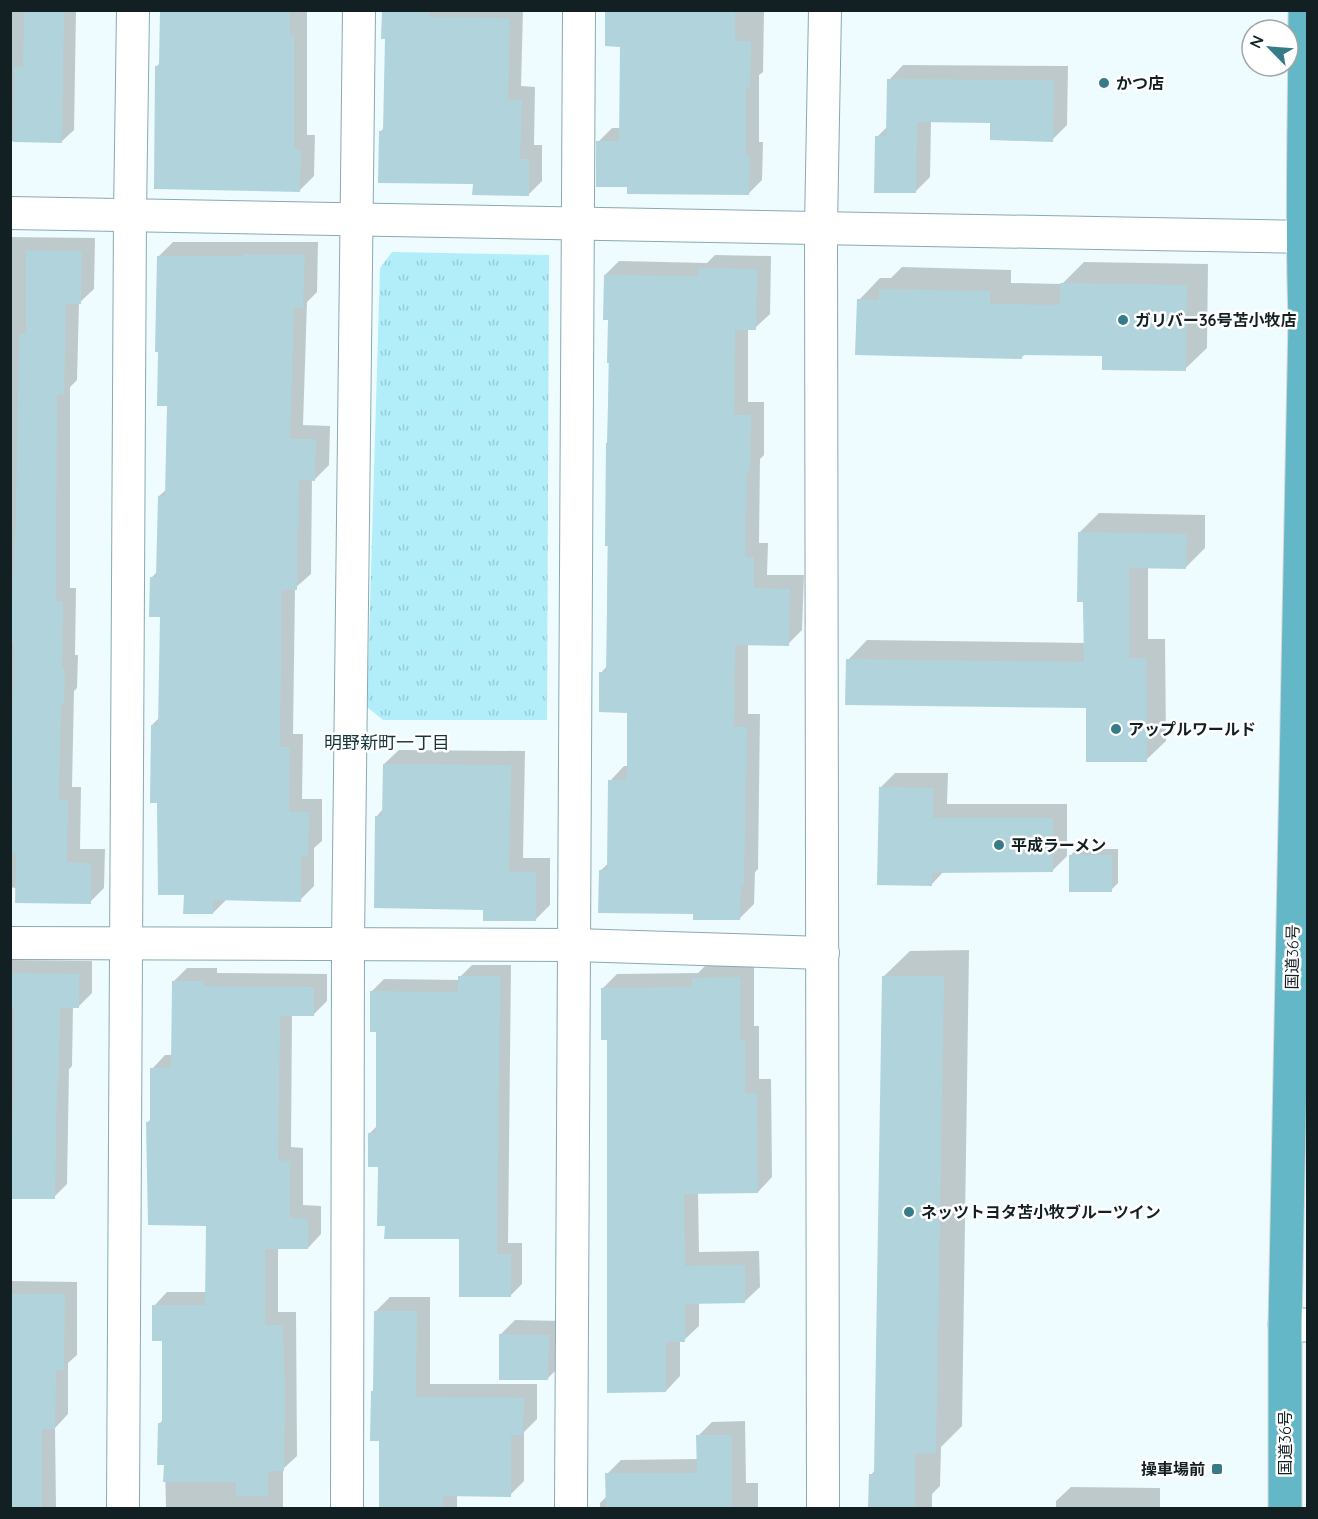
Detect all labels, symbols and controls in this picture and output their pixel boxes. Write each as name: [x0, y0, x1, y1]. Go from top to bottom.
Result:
north arrow: [1240, 18, 1300, 78]
text: N: [1245, 32, 1268, 51]
place label: かつ店: [1116, 73, 1164, 93]
marker: かつ店: [1097, 76, 1111, 90]
place label: ガリバー36号苫小牧店: [1135, 310, 1296, 330]
marker: ガリバー36号苫小牧店: [1116, 313, 1130, 327]
place label: アップルワールド: [1128, 719, 1256, 739]
marker: アップルワールド: [1109, 722, 1123, 736]
district label: 明野新町一丁目: [324, 731, 450, 754]
place label: 平成ラーメン: [1011, 835, 1106, 855]
marker: 平成ラーメン: [992, 838, 1006, 852]
street label: 国道36号: [1281, 924, 1303, 990]
place label: ネッツトヨタ苫小牧ブルーツイン: [921, 1202, 1161, 1222]
marker: ネッツトヨタ苫小牧ブルーツイン: [902, 1205, 916, 1219]
street label: 国道36号: [1275, 1411, 1295, 1476]
place label: 操車場前: [1141, 1459, 1205, 1479]
marker: 操車場前: [1210, 1462, 1224, 1476]

